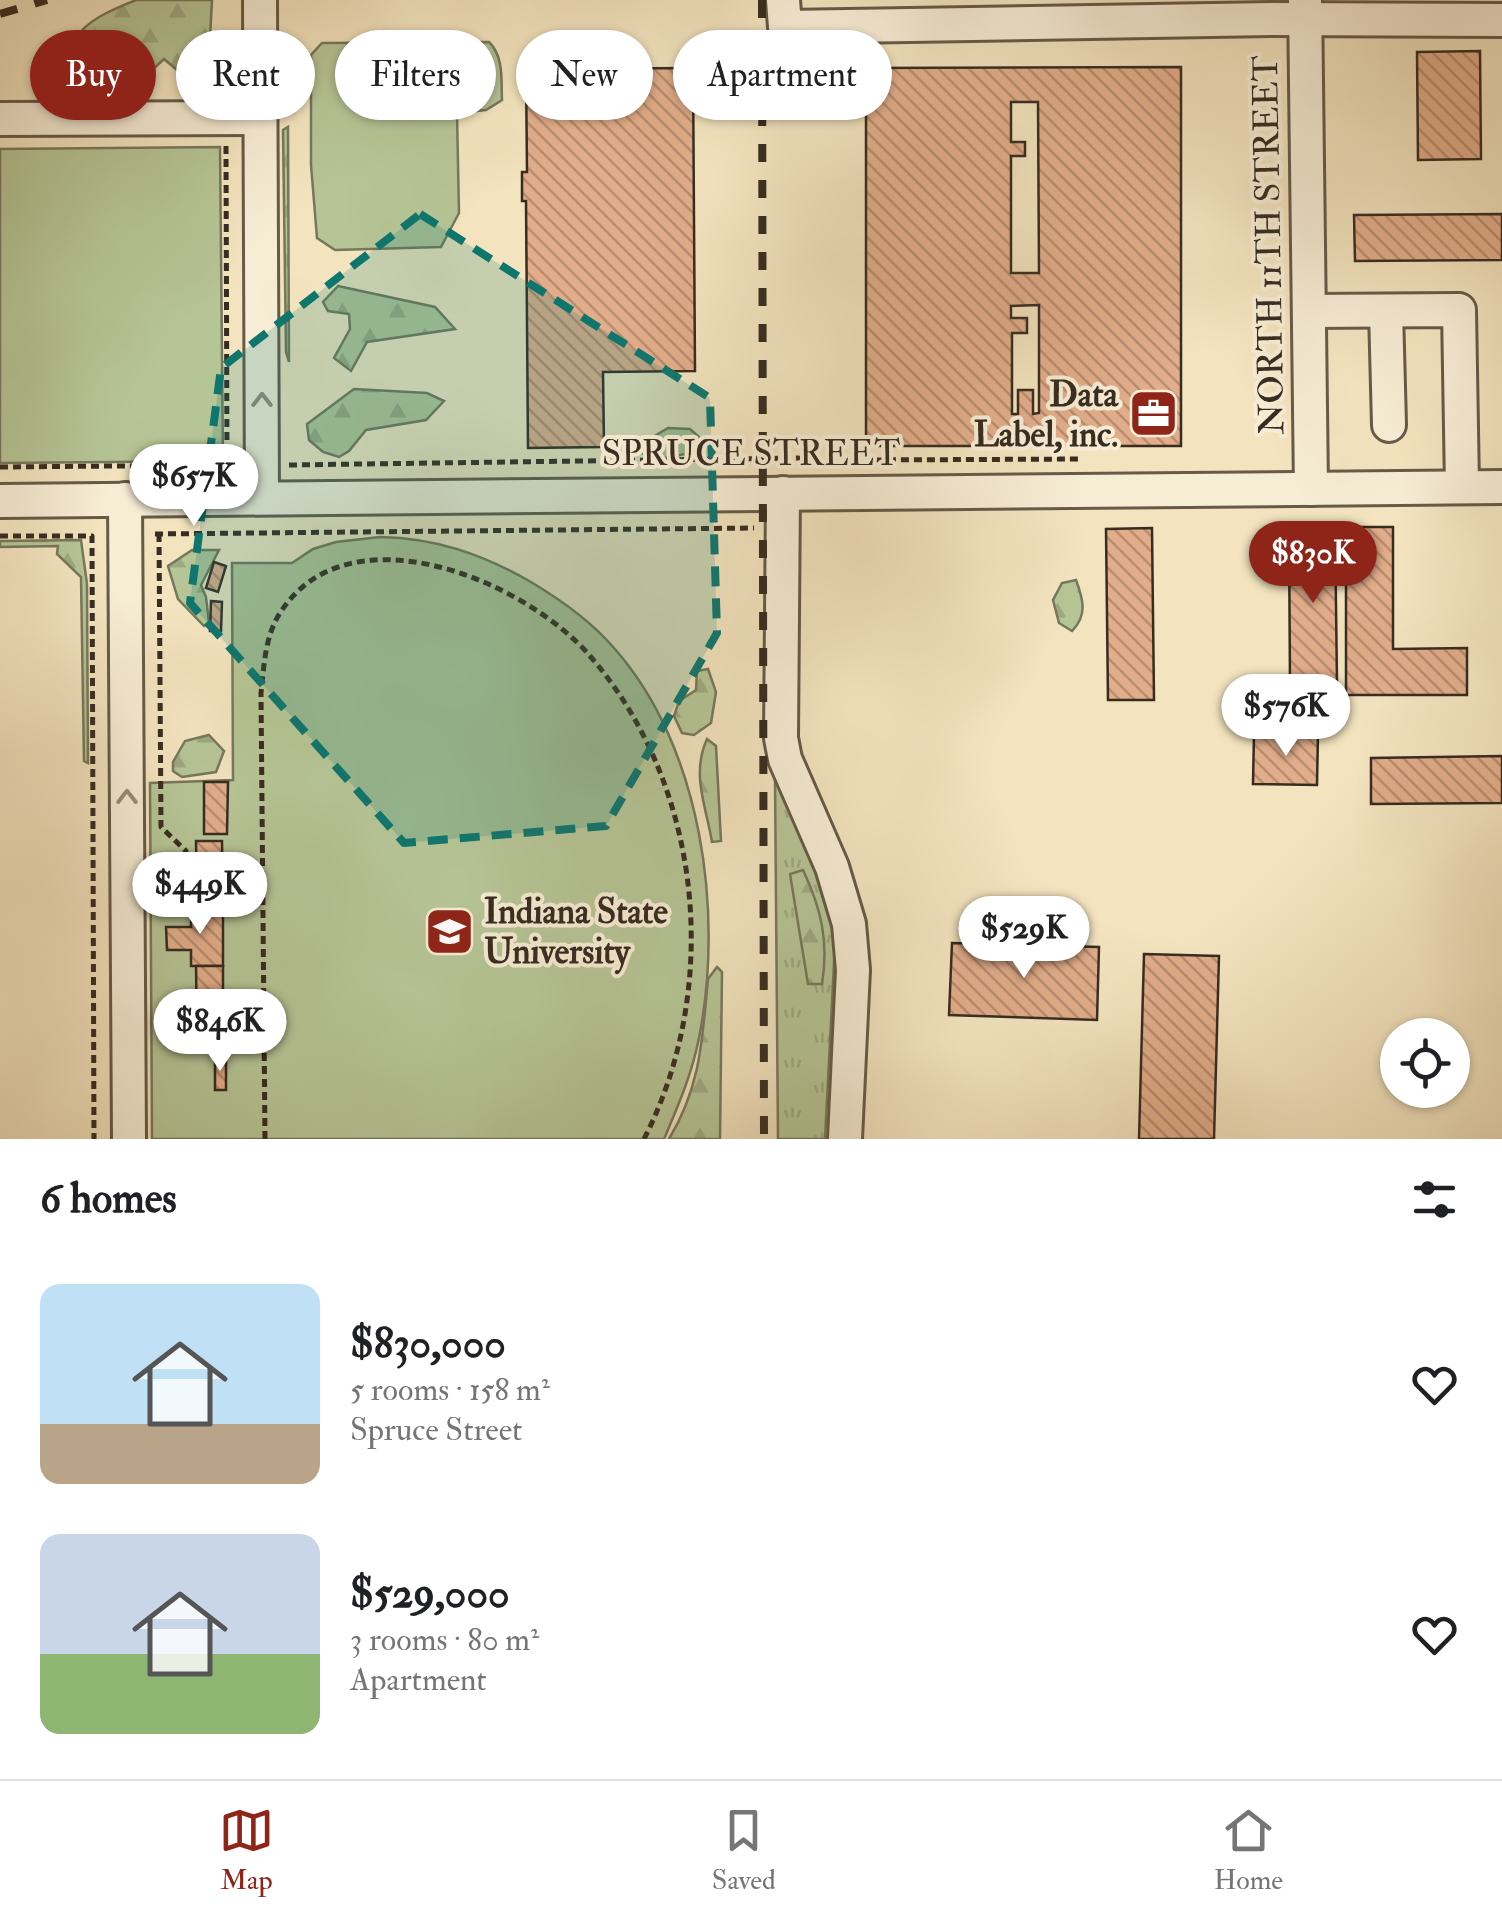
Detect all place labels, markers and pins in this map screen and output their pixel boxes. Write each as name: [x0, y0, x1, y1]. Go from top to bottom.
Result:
place label: Data Label, inc.: [974, 373, 1120, 457]
office icon: Data Label, inc.: [1127, 388, 1179, 440]
pin: $657K: [124, 444, 264, 529]
pin: $830K: [1243, 521, 1383, 606]
pin: $576K: [1216, 674, 1356, 759]
pin: $449K: [130, 852, 270, 937]
place label: Indiana State University: [484, 890, 668, 975]
pin: $529K: [954, 896, 1094, 981]
school or university icon: Indiana State University: [423, 905, 475, 957]
pin: $846K: [150, 989, 290, 1074]

